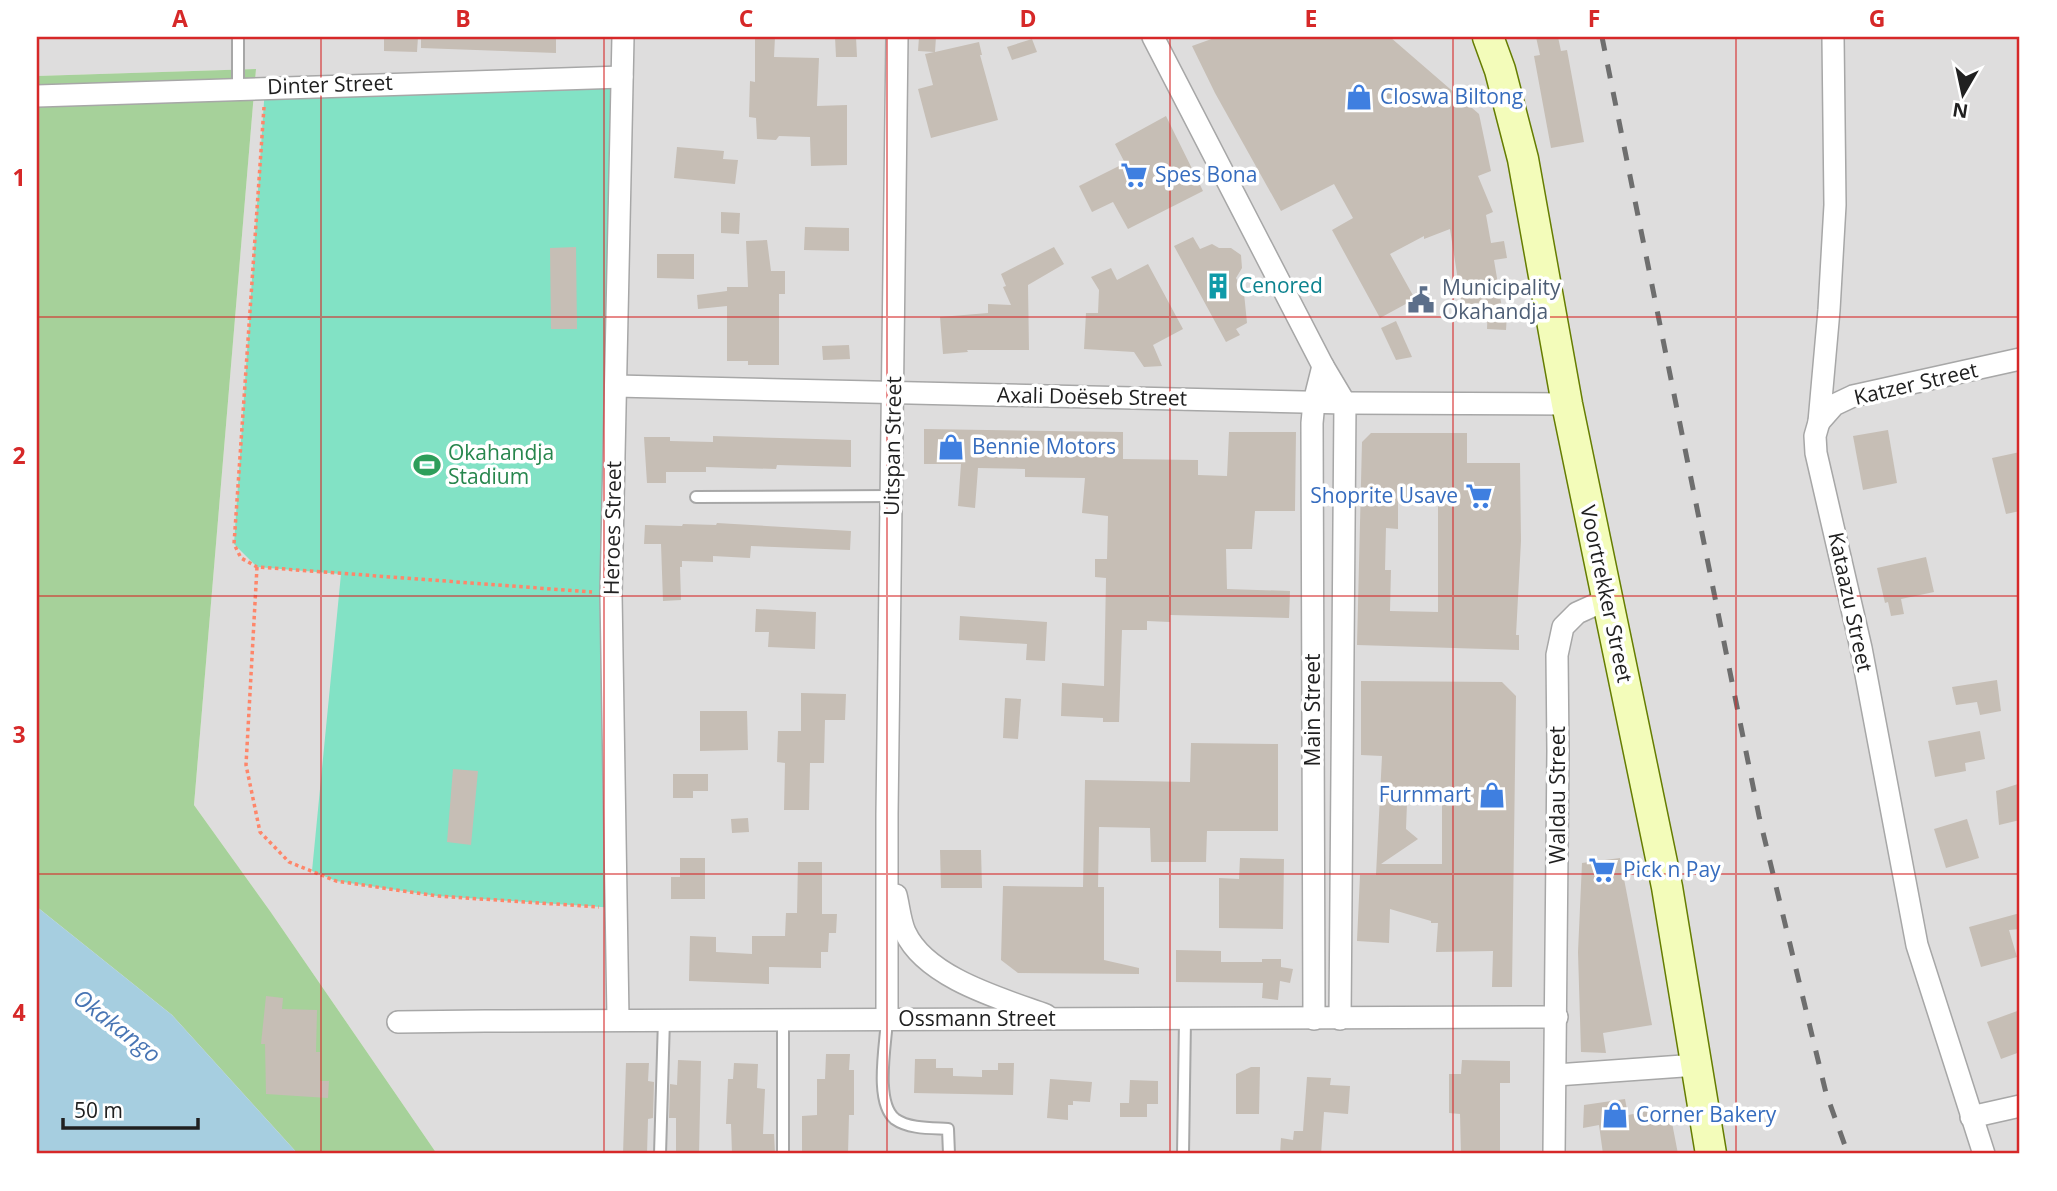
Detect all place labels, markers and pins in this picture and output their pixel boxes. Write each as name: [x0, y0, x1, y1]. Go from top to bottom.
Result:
shop icon: Closwa Biltong: [1344, 82, 1374, 112]
place label: Closwa Biltong: [1380, 82, 1523, 110]
supermarket icon: Spes Bona: [1119, 160, 1149, 190]
place label: Spes Bona: [1155, 160, 1257, 188]
building icon: Cenored: [1203, 271, 1233, 301]
place label: Cenored: [1239, 271, 1323, 299]
place label: Municipality Okahandja: [1442, 273, 1561, 325]
public building icon: Municipality Okahandja: [1406, 285, 1436, 315]
shop icon: Bennie Motors: [936, 432, 966, 462]
place label: Bennie Motors: [972, 432, 1116, 460]
place label: Okahandja Stadium: [448, 438, 554, 490]
sports icon: Okahandja Stadium: [412, 450, 442, 480]
place label: Shoprite Usave: [1310, 481, 1458, 509]
supermarket icon: Shoprite Usave: [1464, 481, 1494, 511]
place label: Furnmart: [1379, 780, 1471, 808]
shop icon: Furnmart: [1477, 780, 1507, 810]
supermarket icon: Pick n Pay: [1587, 855, 1617, 885]
place label: Pick n Pay: [1623, 855, 1721, 883]
shop icon: Corner Bakery: [1600, 1100, 1630, 1130]
place label: Corner Bakery: [1636, 1100, 1777, 1128]

